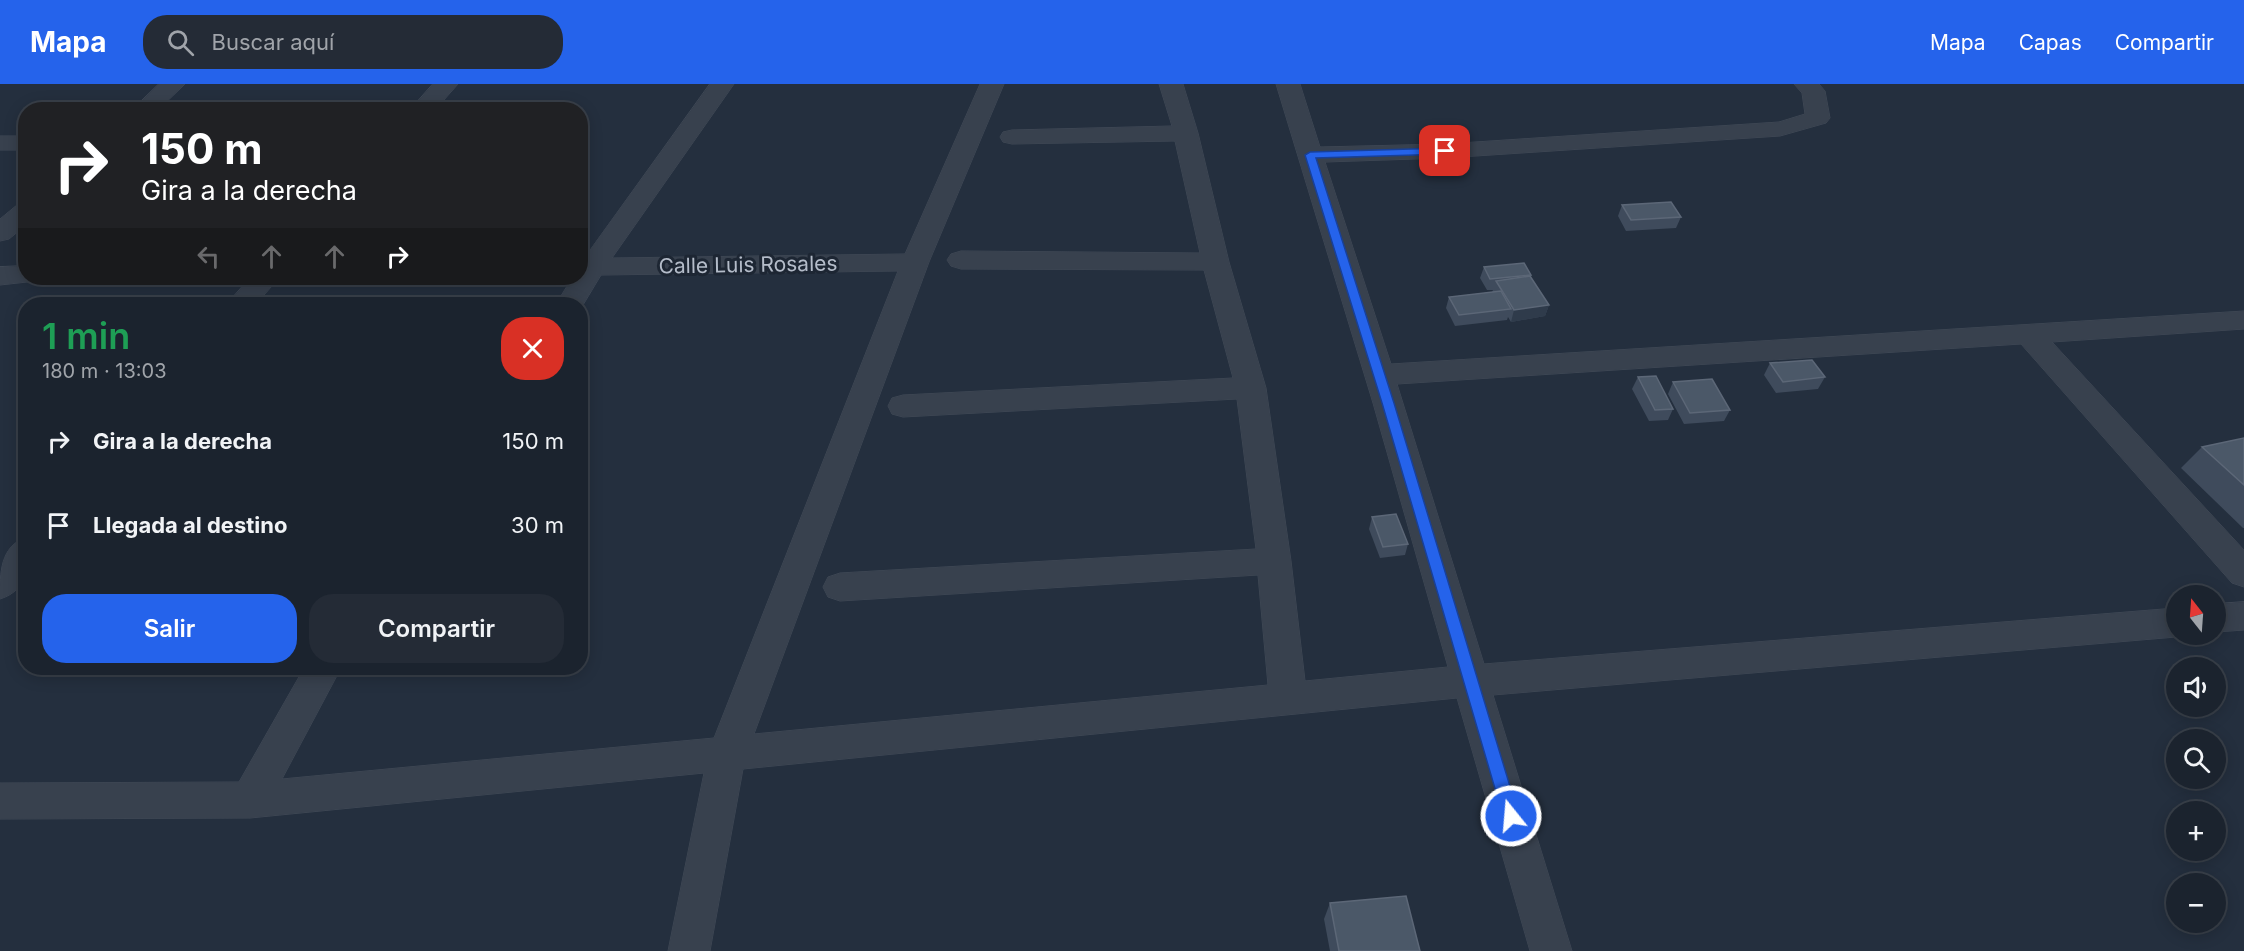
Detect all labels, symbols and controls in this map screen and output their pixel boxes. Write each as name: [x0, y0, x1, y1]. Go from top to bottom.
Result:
search box: [143, 15, 563, 69]
text: Mapa: [30, 25, 107, 59]
icon: search: [164, 26, 197, 59]
text: Buscar aquí: [212, 29, 334, 55]
text: Mapa: [1930, 30, 1986, 55]
text: Capas: [2019, 30, 2082, 55]
text: Compartir: [2115, 30, 2214, 55]
text: 150 m: [141, 123, 263, 174]
pin: [1419, 125, 1470, 176]
icon: right: [42, 126, 120, 204]
icon: arrive: [1428, 134, 1461, 167]
text: Gira a la derecha: [141, 174, 357, 207]
icon: left: [192, 240, 225, 273]
icon: ahead: [255, 240, 288, 273]
icon: ahead: [318, 240, 351, 273]
icon: right: [381, 240, 414, 273]
street label: Calle Luis Rosales: [658, 250, 838, 279]
text: 1 min: [42, 314, 130, 358]
button: close: [501, 317, 564, 380]
text: 180 m · 13:03: [42, 359, 167, 383]
icon: right: [42, 425, 75, 458]
text: Gira a la derecha: [93, 428, 272, 454]
text: 150 m: [502, 428, 564, 454]
icon: arrive: [42, 509, 75, 542]
text: Llegada al destino: [93, 512, 287, 538]
text: 30 m: [511, 512, 564, 538]
north arrow: [2166, 585, 2226, 645]
map controls: [2166, 585, 2226, 933]
button: Salir: [42, 594, 297, 663]
button: Compartir: [309, 594, 564, 663]
button: sound: [2166, 657, 2226, 717]
button: search: [2166, 729, 2226, 789]
position arrow: [1479, 784, 1543, 848]
button: +: [2166, 801, 2226, 861]
button: −: [2166, 873, 2226, 933]

